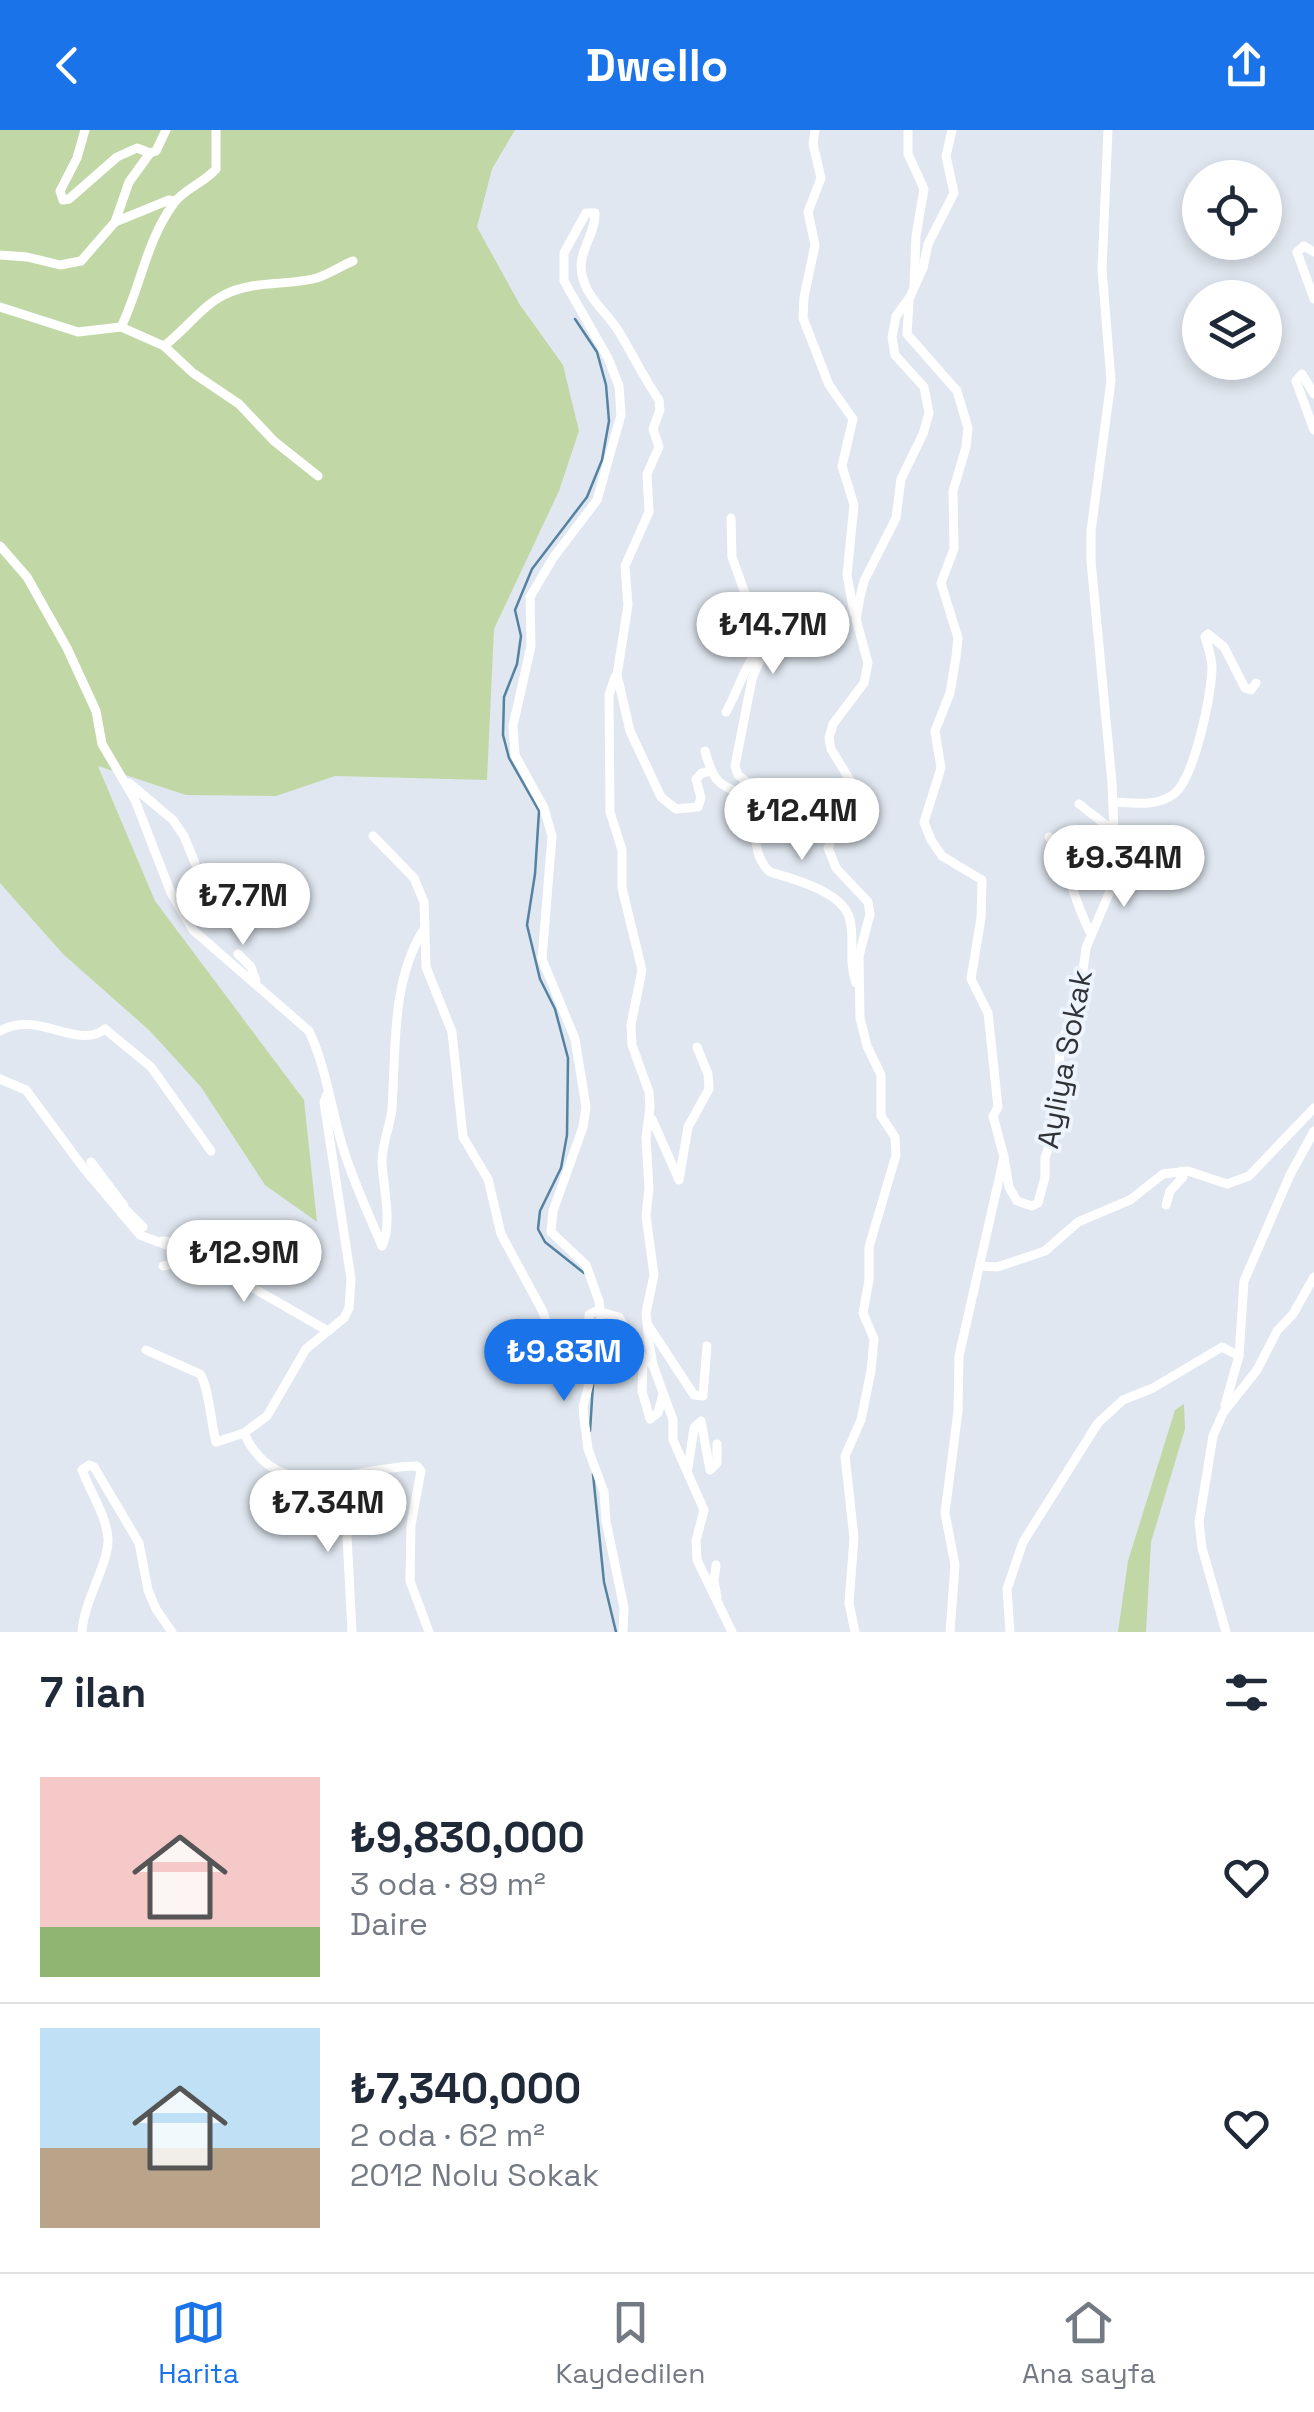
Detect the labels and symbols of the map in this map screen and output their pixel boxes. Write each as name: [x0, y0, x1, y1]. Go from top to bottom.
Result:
pin: ₺14.7M: [692, 592, 854, 677]
pin: ₺12.4M: [721, 778, 883, 863]
pin: ₺9.34M: [1043, 825, 1205, 910]
pin: ₺7.7M: [173, 863, 313, 948]
street label: Ayliya Sokak: [1028, 966, 1101, 1152]
pin: ₺12.9M: [163, 1220, 325, 1305]
pin: ₺9.83M: [483, 1319, 645, 1404]
pin: ₺7.34M: [247, 1470, 409, 1555]

